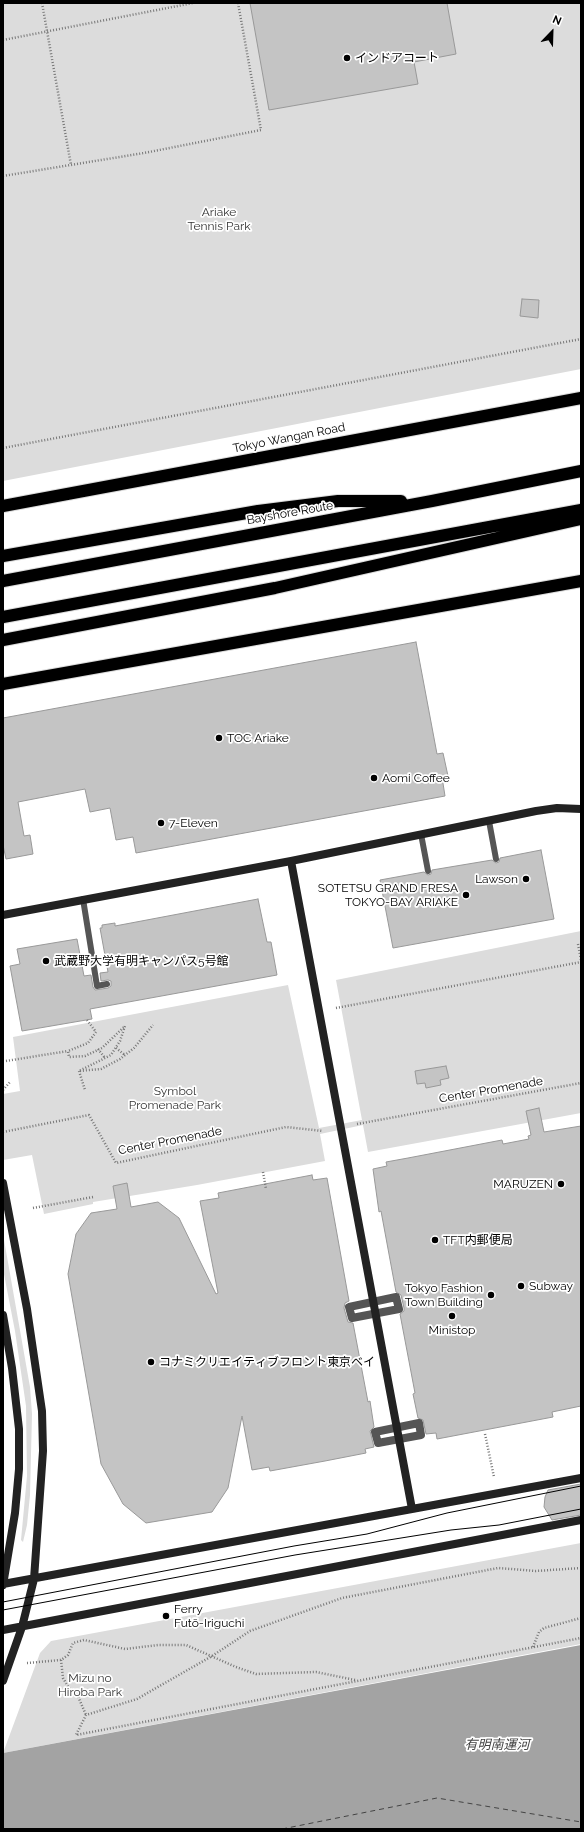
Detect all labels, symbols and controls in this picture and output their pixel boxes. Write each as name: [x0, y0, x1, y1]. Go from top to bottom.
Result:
north arrow: [532, 12, 572, 52]
text: N: [550, 13, 563, 28]
place label: インドアコート: [355, 51, 439, 65]
marker: インドアコート: [342, 53, 352, 63]
park label: Ariake Tennis Park: [188, 205, 250, 233]
street label: Tokyo Wangan Road: [232, 420, 346, 456]
street label: Bayshore Route: [246, 498, 334, 528]
place label: TOC Ariake: [227, 731, 289, 745]
marker: TOC Ariake: [214, 733, 224, 743]
place label: Aomi Coffee: [382, 771, 450, 785]
marker: Aomi Coffee: [369, 773, 379, 783]
place label: 7-Eleven: [169, 816, 218, 830]
marker: 7-Eleven: [156, 818, 166, 828]
place label: Lawson: [475, 872, 518, 886]
marker: Lawson: [521, 874, 531, 884]
place label: SOTETSU GRAND FRESA TOKYO-BAY ARIAKE: [318, 881, 458, 909]
marker: SOTETSU GRAND FRESA TOKYO-BAY ARIAKE: [461, 890, 471, 900]
place label: 武蔵野大学有明キャンパス5号館: [54, 954, 229, 968]
marker: 武蔵野大学有明キャンパス5号館: [41, 956, 51, 966]
street label: Center Promenade: [438, 1074, 544, 1106]
park label: Symbol Promenade Park: [129, 1084, 221, 1112]
street label: Center Promenade: [117, 1124, 223, 1158]
place label: MARUZEN: [493, 1177, 553, 1191]
marker: MARUZEN: [556, 1179, 566, 1189]
place label: TFT内郵便局: [443, 1233, 513, 1247]
marker: TFT内郵便局: [430, 1235, 440, 1245]
place label: Subway: [529, 1279, 573, 1293]
place label: Tokyo Fashion Town Building: [405, 1281, 483, 1309]
marker: Subway: [516, 1281, 526, 1291]
marker: Tokyo Fashion Town Building: [486, 1290, 496, 1300]
marker: Ministop: [447, 1311, 457, 1321]
place label: Ministop: [428, 1323, 476, 1337]
place label: コナミクリエイティブフロント東京ベイ: [159, 1355, 375, 1369]
marker: コナミクリエイティブフロント東京ベイ: [146, 1357, 156, 1367]
place label: Ferry Futō-Iriguchi: [174, 1602, 244, 1630]
marker: Ferry Futō-Iriguchi: [161, 1611, 171, 1621]
park label: Mizu no Hiroba Park: [58, 1671, 122, 1699]
water label: 有明南運河: [465, 1737, 529, 1753]

